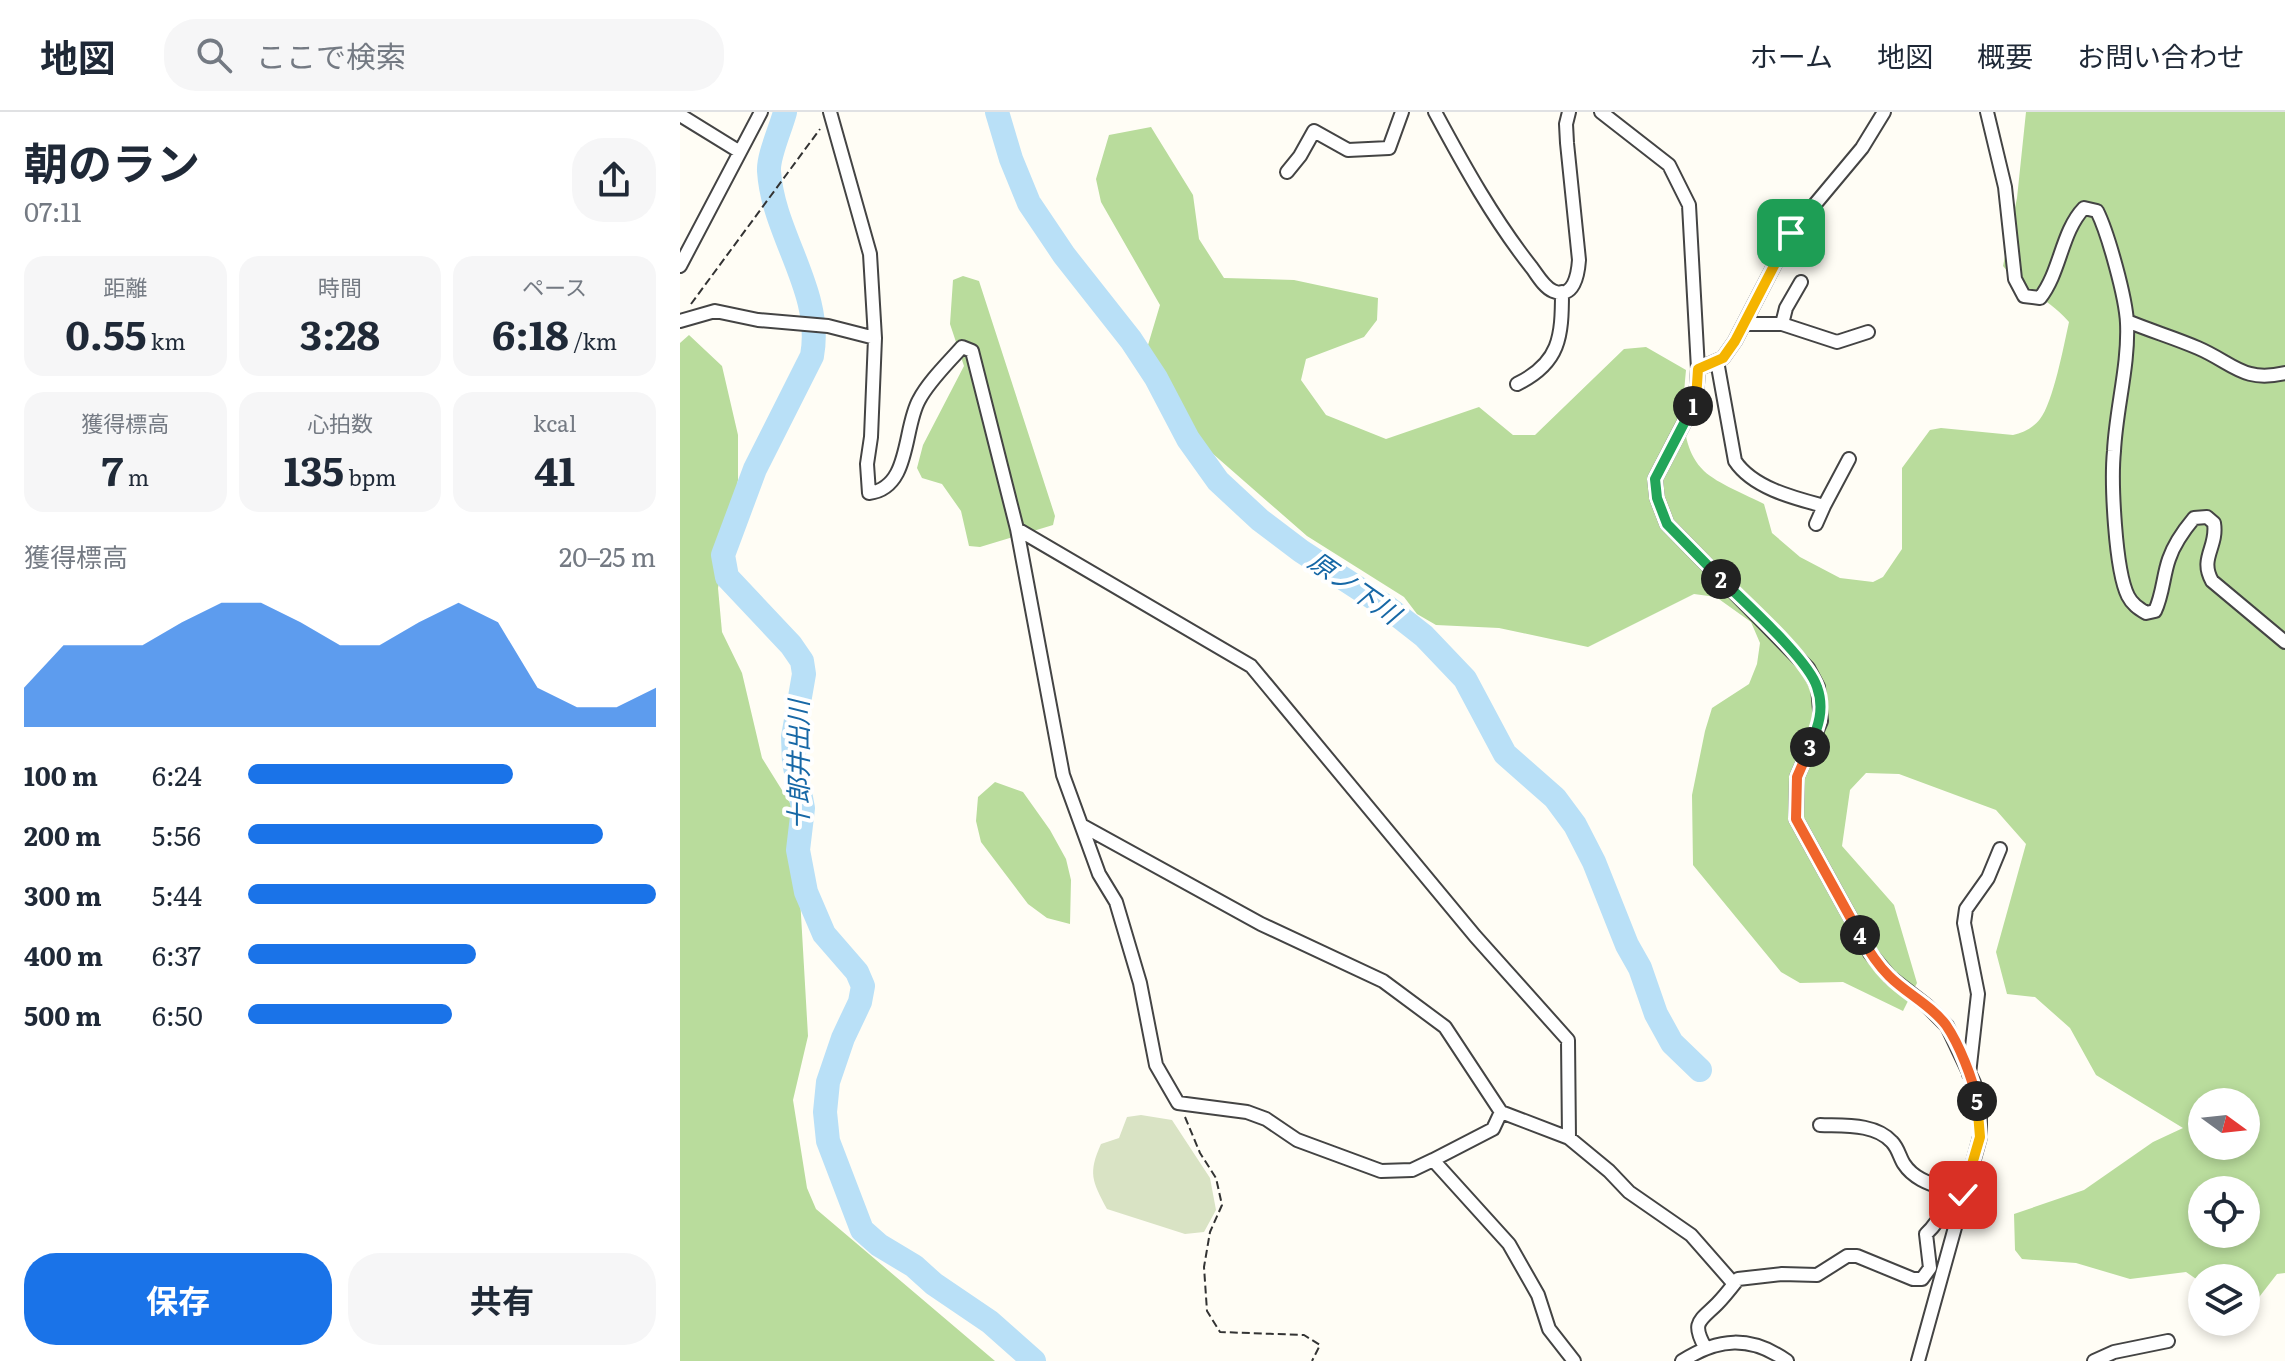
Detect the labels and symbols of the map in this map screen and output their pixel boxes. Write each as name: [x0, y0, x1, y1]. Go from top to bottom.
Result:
pin: [1757, 199, 1825, 267]
pin: 1: [1673, 386, 1713, 426]
water label: 原ノ下川: [1302, 540, 1412, 633]
pin: 2: [1701, 559, 1741, 599]
water label: 十郎井出川: [777, 697, 816, 830]
pin: 3: [1790, 727, 1830, 767]
pin: 4: [1840, 915, 1880, 955]
pin: 5: [1957, 1081, 1997, 1121]
north arrow: [2188, 1088, 2260, 1160]
pin: [1929, 1161, 1997, 1229]

